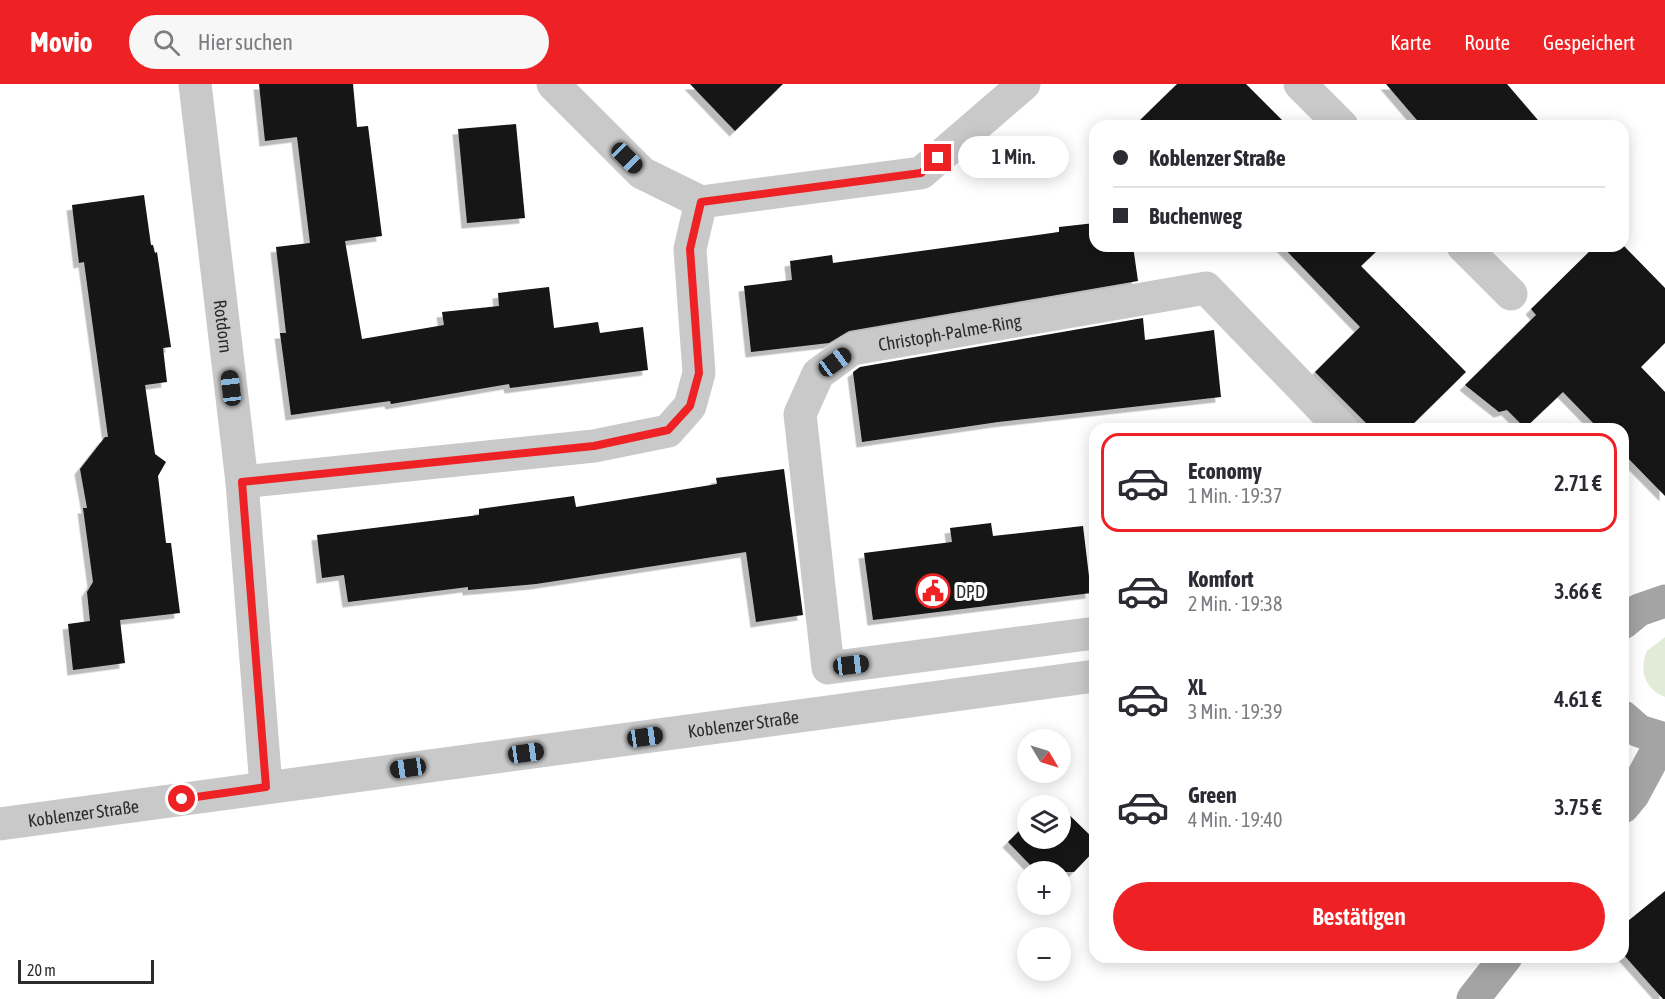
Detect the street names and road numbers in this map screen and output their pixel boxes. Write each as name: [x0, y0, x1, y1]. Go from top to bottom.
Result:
street label: Rotdorn: [210, 298, 237, 354]
street label: Christoph-Palme-Ring: [877, 309, 1023, 355]
street label: Koblenzer Straße: [686, 706, 800, 741]
street label: Koblenzer Straße: [26, 795, 140, 831]

